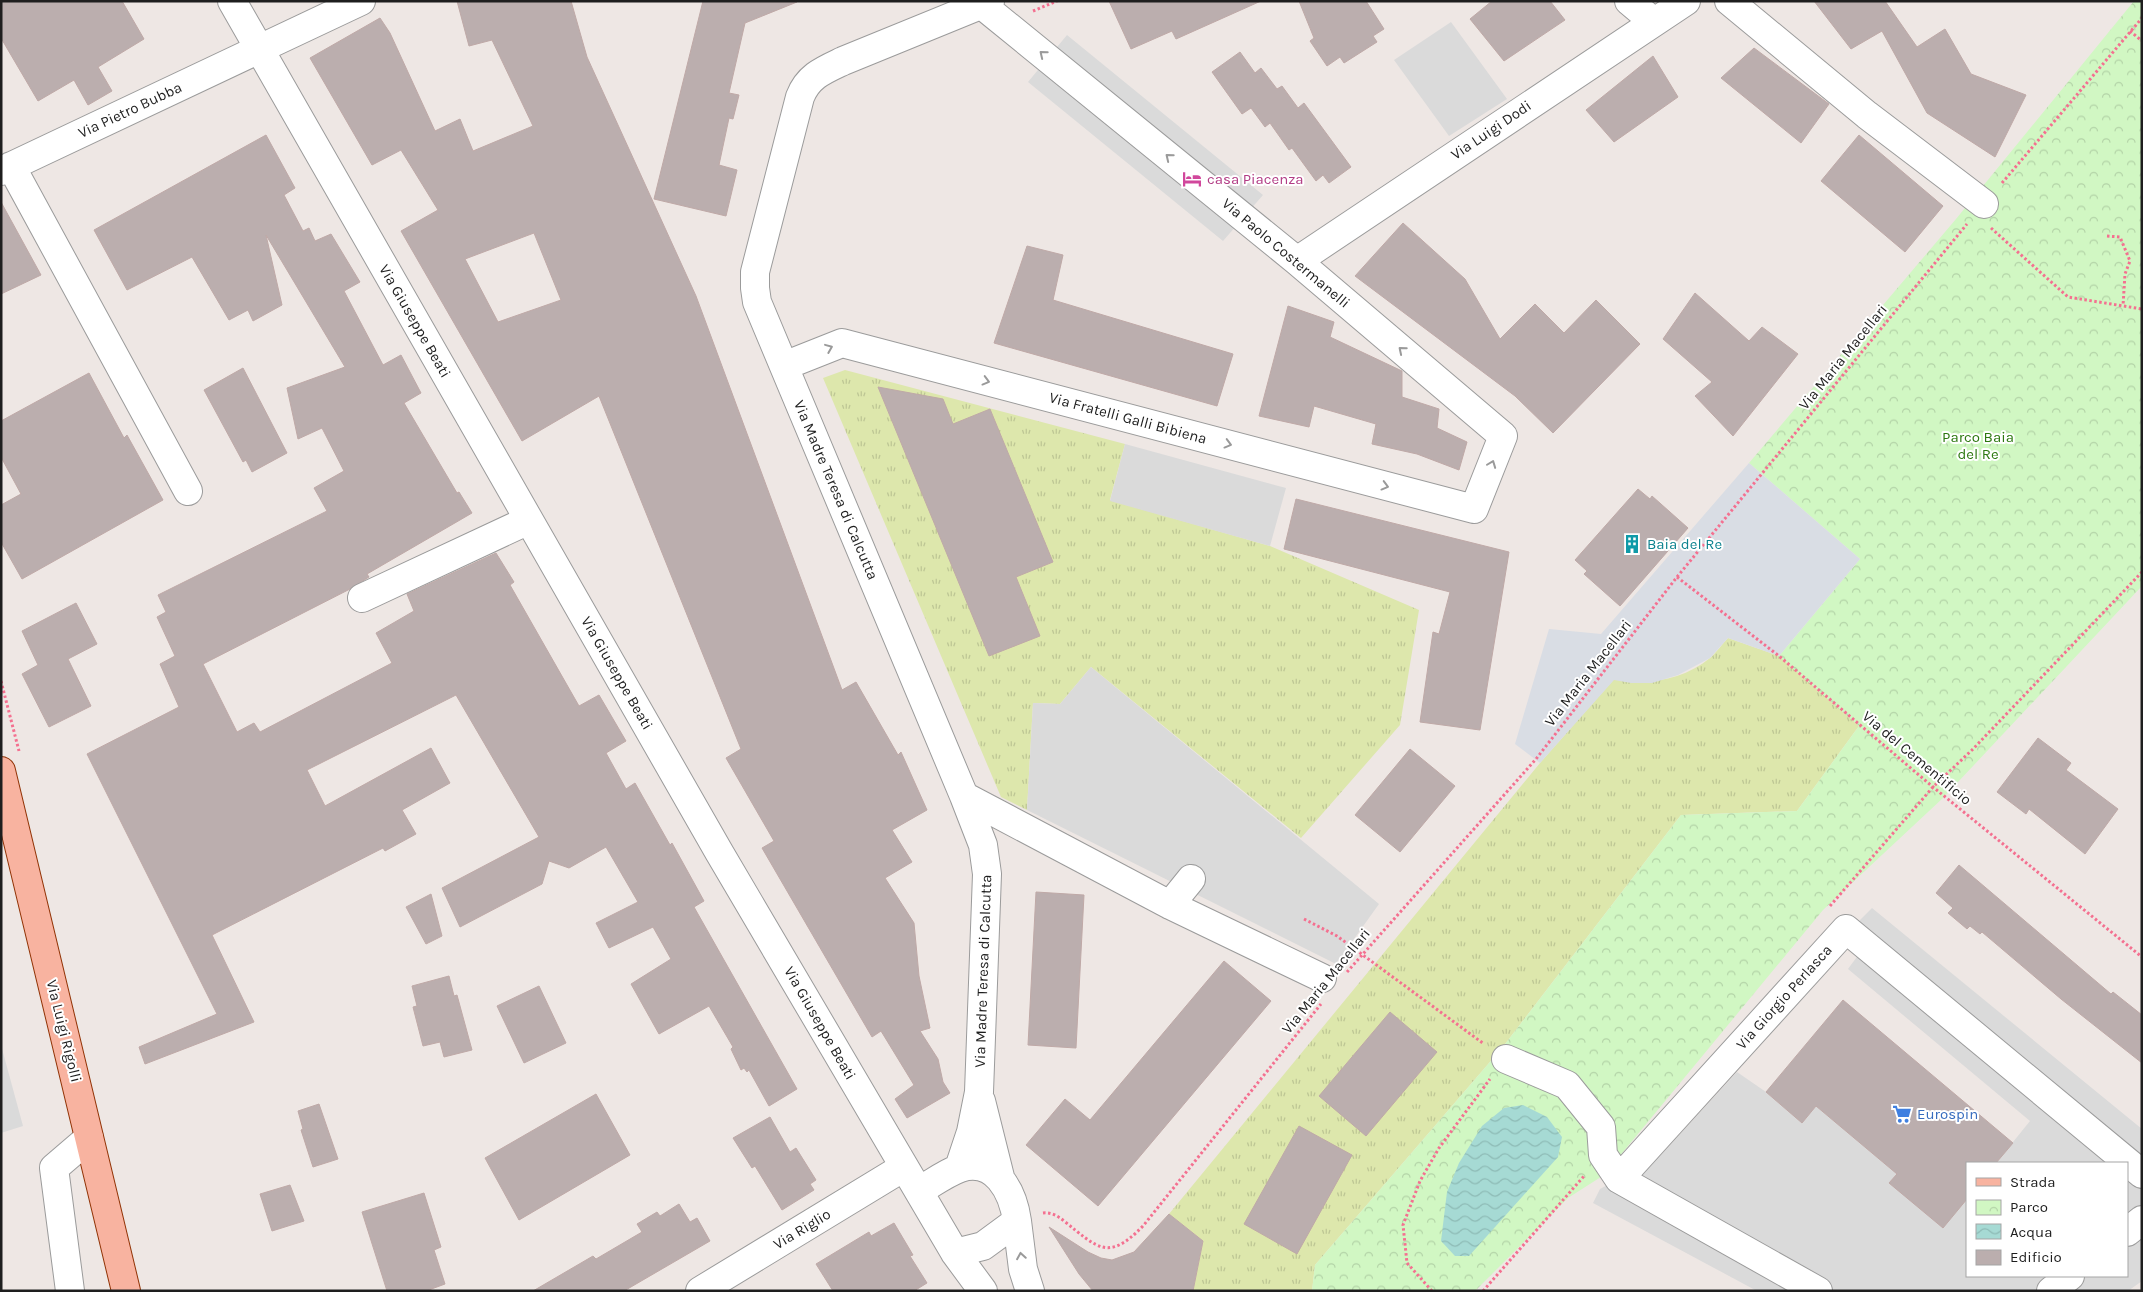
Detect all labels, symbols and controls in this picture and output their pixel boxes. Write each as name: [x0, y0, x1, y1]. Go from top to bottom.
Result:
one-way arrow: [1040, 52, 1049, 60]
street label: Via Pietro Bubba: [75, 78, 185, 142]
street label: Via Luigi Dodi: [1447, 96, 1535, 164]
one-way arrow: [1166, 154, 1175, 162]
hotel icon: casa Piacenza: [1181, 168, 1203, 190]
place label: casa Piacenza: [1207, 170, 1304, 188]
street label: Via Paolo Costermanelli: [1218, 194, 1354, 312]
street label: Via Giuseppe Beati: [375, 261, 455, 381]
street label: Via Maria Macellari: [1795, 301, 1891, 413]
one-way arrow: [824, 344, 833, 355]
one-way arrow: [1398, 347, 1407, 356]
one-way arrow: [981, 375, 990, 386]
street label: Via Fratelli Galli Bibiena: [1047, 388, 1209, 448]
street label: Via Madre Teresa di Calcutta: [790, 398, 882, 582]
park label: Parco Baia del Re: [1942, 428, 2014, 463]
one-way arrow: [1223, 439, 1231, 449]
one-way arrow: [1486, 460, 1496, 469]
one-way arrow: [1380, 480, 1388, 490]
building icon: Baia del Re: [1621, 533, 1643, 555]
place label: Baia del Re: [1647, 535, 1722, 553]
street label: Via Giuseppe Beati: [577, 613, 657, 733]
street label: Via Maria Macellari: [1541, 616, 1635, 730]
street label: Via del Cementificio: [1859, 707, 1975, 809]
street label: Via Madre Teresa di Calcutta: [971, 874, 995, 1068]
street label: Via Maria Macellari: [1278, 925, 1374, 1037]
street label: Via Giorgio Perlasca: [1732, 941, 1836, 1053]
street label: Via Giuseppe Beati: [780, 963, 860, 1083]
street label: Via Luigi Rigolli: [43, 978, 85, 1084]
supermarket icon: Eurospin: [1891, 1103, 1913, 1125]
place label: Eurospin: [1917, 1105, 1978, 1123]
legend: [1966, 1162, 2128, 1277]
text: Strada: [2010, 1173, 2056, 1191]
text: Parco: [2010, 1198, 2048, 1216]
street label: Via Riglio: [770, 1205, 834, 1253]
text: Acqua: [2010, 1223, 2052, 1241]
text: Edificio: [2010, 1248, 2062, 1266]
one-way arrow: [1017, 1252, 1027, 1260]

